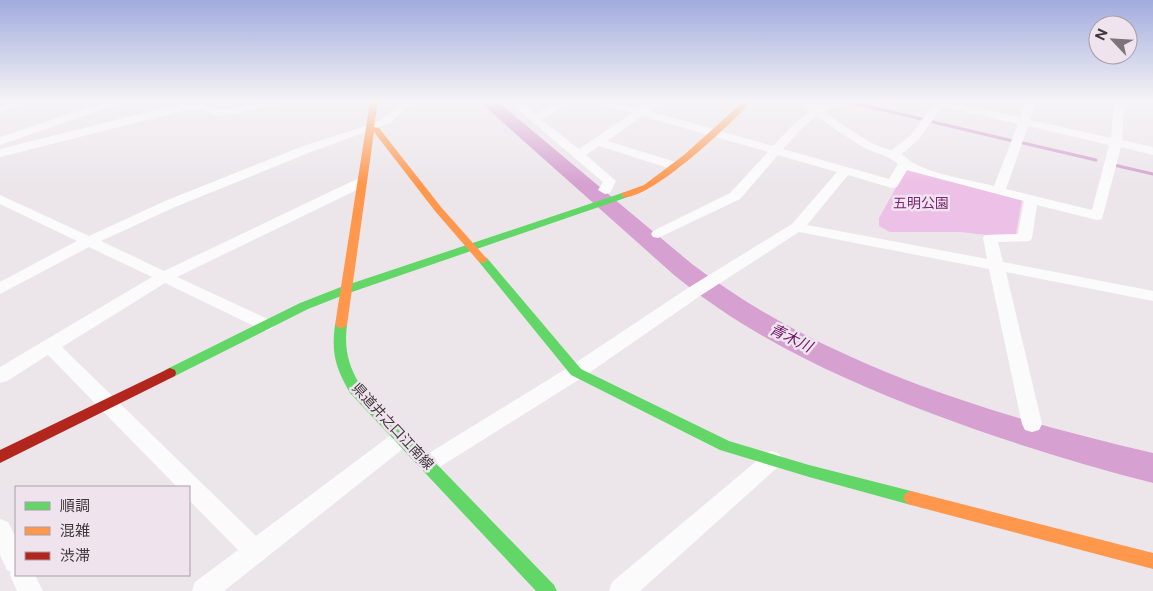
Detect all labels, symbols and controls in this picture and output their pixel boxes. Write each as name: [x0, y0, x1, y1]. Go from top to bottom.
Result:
north arrow: [1088, 15, 1138, 65]
text: N: [1092, 26, 1111, 43]
park label: 五明公園: [893, 195, 949, 211]
water label: 青木川: [767, 320, 817, 356]
street label: 県道井之口江南線: [349, 380, 437, 472]
legend: [15, 486, 190, 576]
text: 順調: [60, 497, 90, 514]
text: 混雑: [60, 522, 90, 539]
text: 渋滞: [60, 547, 90, 564]

